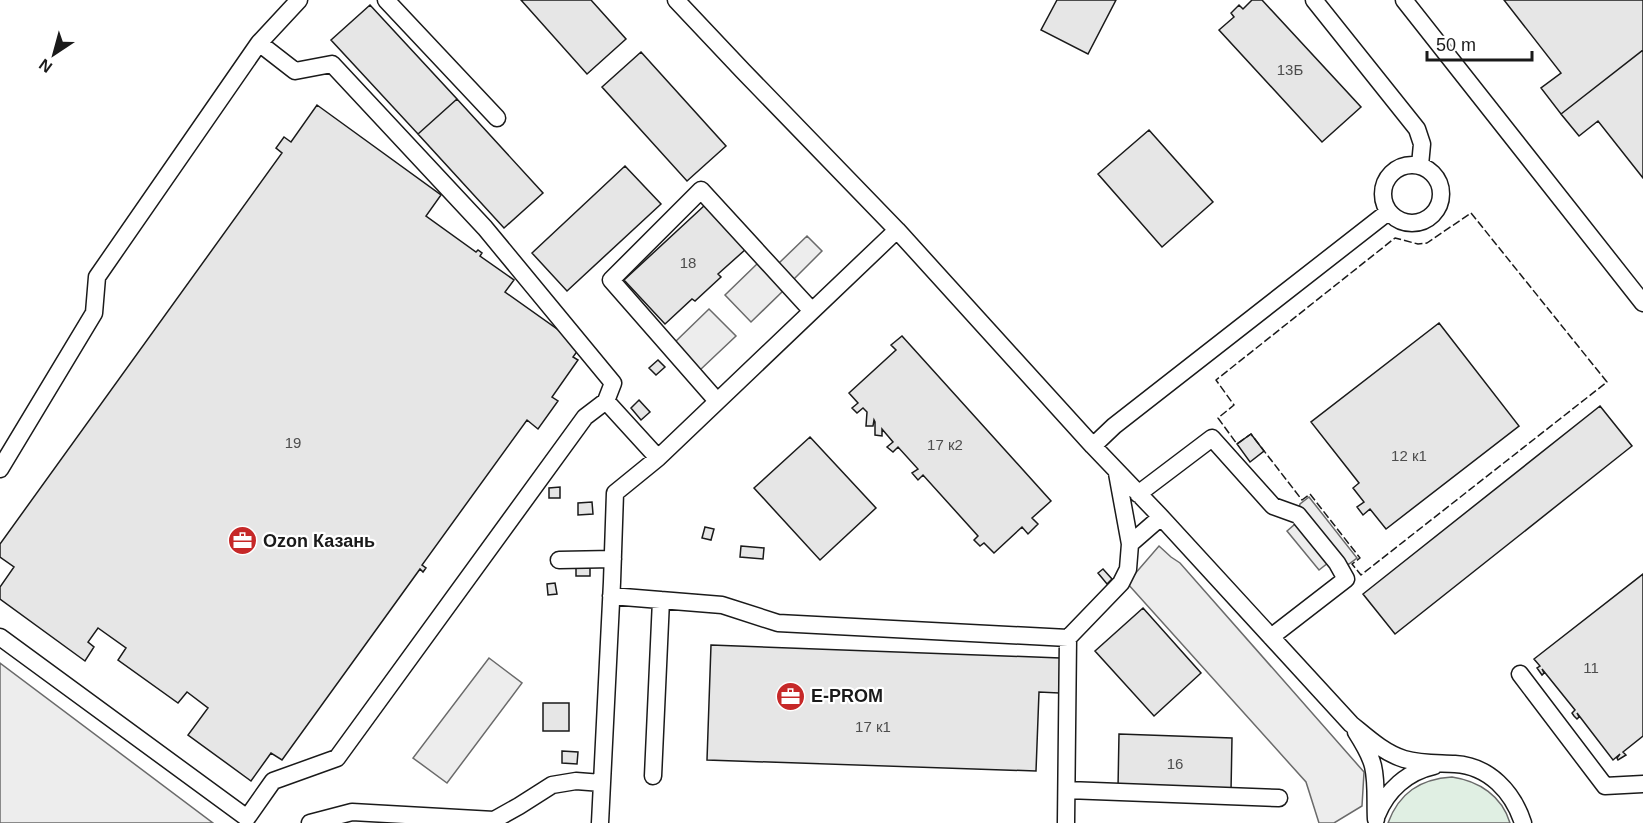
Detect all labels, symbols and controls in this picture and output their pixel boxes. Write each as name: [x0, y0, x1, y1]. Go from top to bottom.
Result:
north arrow: [24, 24, 84, 84]
scale bar: [1427, 24, 1532, 62]
text: 50 m: [1436, 35, 1476, 55]
text: N: [36, 55, 55, 76]
house number: 13Б: [1277, 61, 1303, 78]
house number: 18: [680, 254, 696, 271]
house number: 19: [285, 434, 301, 451]
house number: 17 к2: [927, 436, 963, 453]
house number: 12 к1: [1391, 447, 1427, 464]
office icon: Ozon Казань: [226, 525, 258, 557]
place label: Ozon Казань: [263, 531, 375, 551]
house number: 11: [1583, 659, 1599, 676]
office icon: E-PROM: [774, 680, 806, 712]
place label: E-PROM: [811, 686, 883, 706]
house number: 17 к1: [855, 718, 891, 735]
house number: 16: [1167, 755, 1183, 772]

